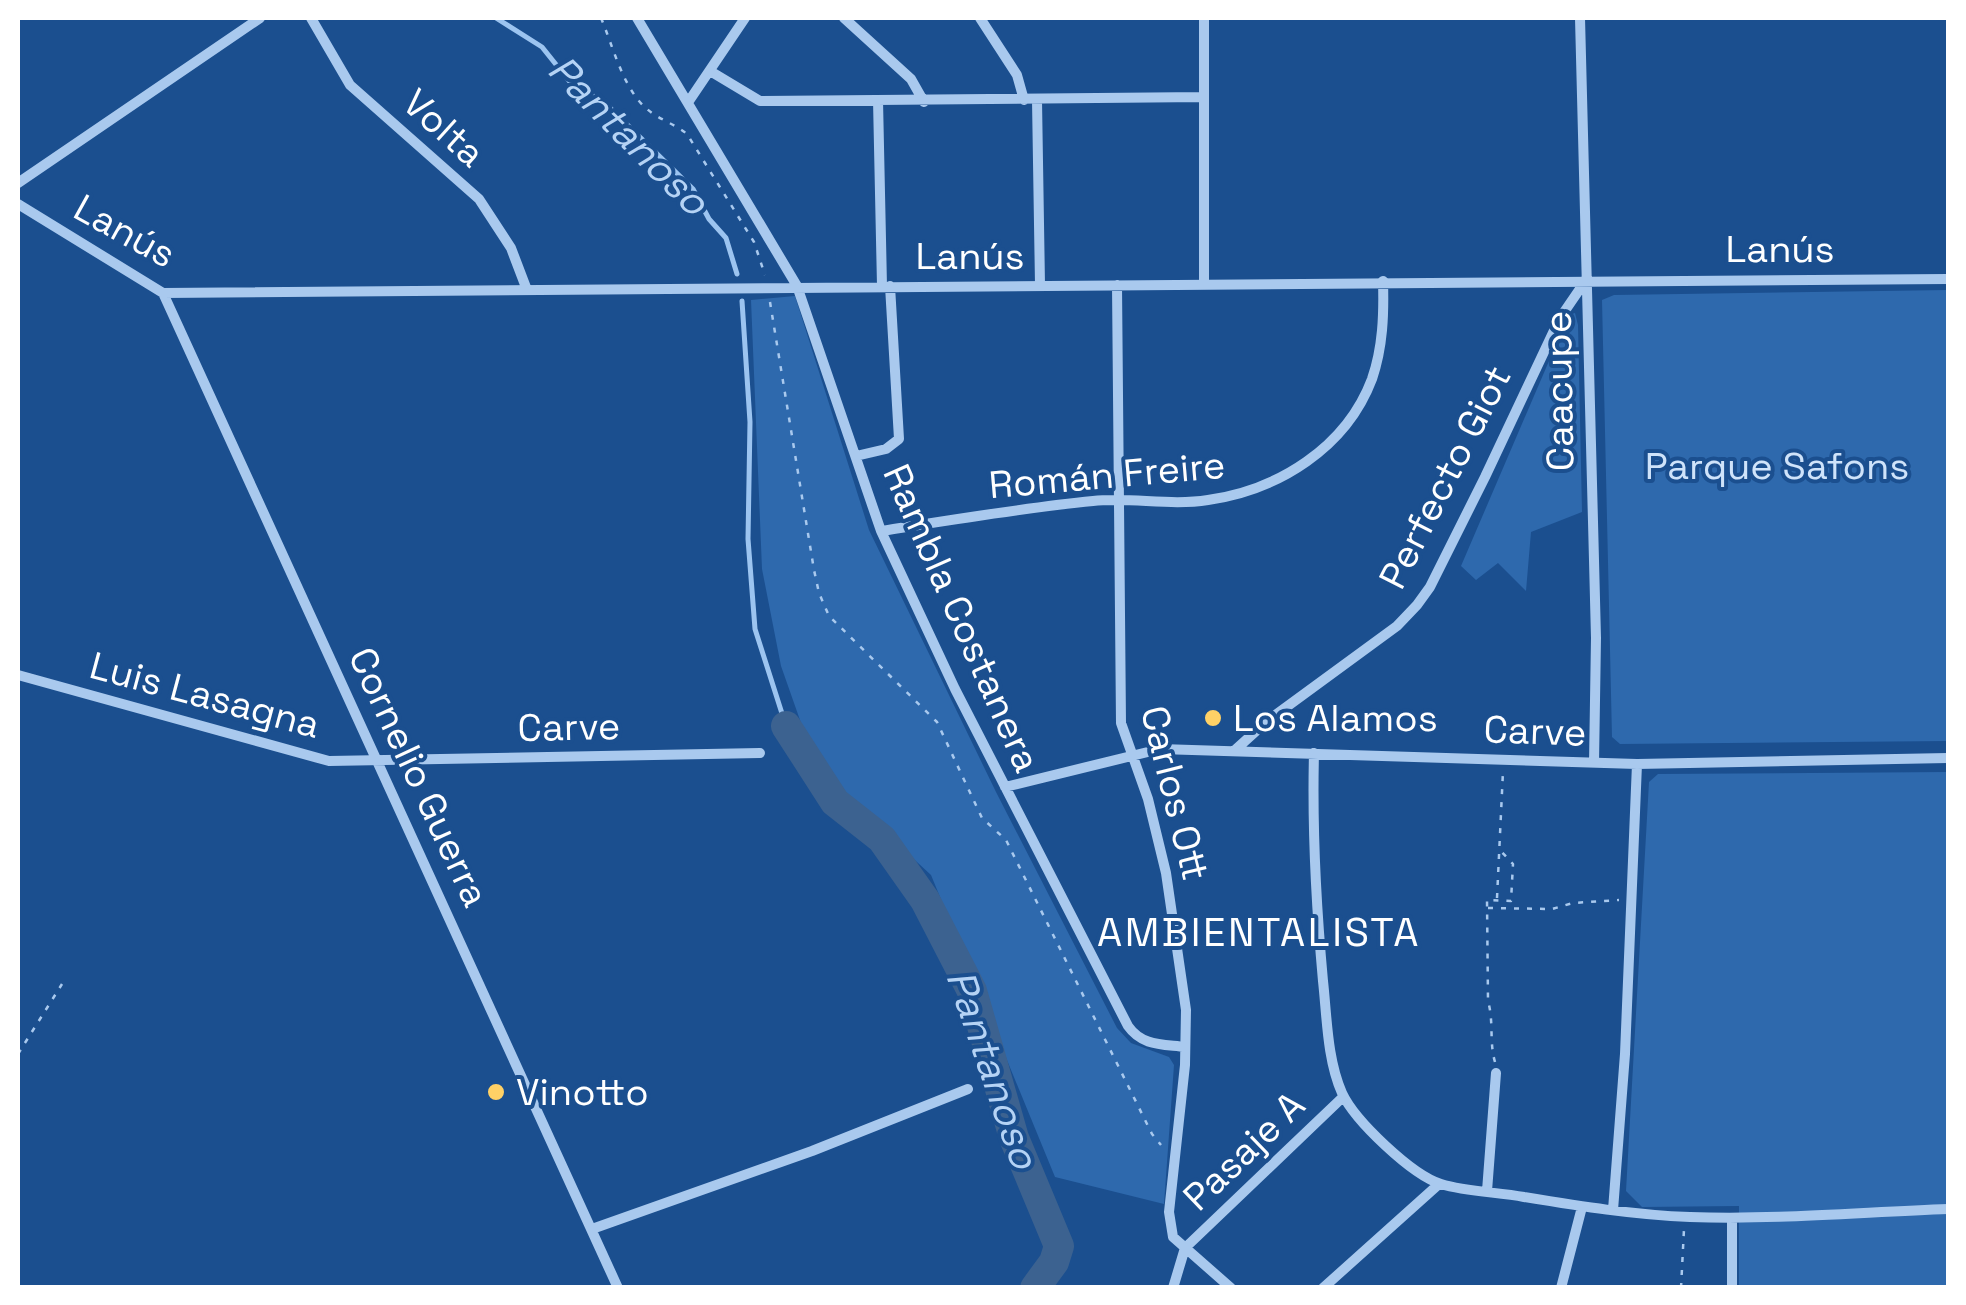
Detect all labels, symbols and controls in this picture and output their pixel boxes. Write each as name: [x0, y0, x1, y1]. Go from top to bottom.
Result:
water label: Pantanoso: [537, 44, 721, 227]
street label: Volta: [393, 79, 495, 177]
street label: Lanús: [66, 184, 184, 278]
street label: Lanús: [1726, 225, 1834, 273]
street label: Lanús: [916, 232, 1024, 280]
street label: Caacupe: [1534, 310, 1584, 472]
street label: Perfecto Giot: [1368, 357, 1522, 597]
street label: Román Freire: [987, 441, 1227, 509]
park label: Parque Safons: [1645, 442, 1909, 490]
street label: Rambla Costanera: [873, 457, 1051, 779]
street label: Cornelio Guerra: [338, 640, 500, 914]
street label: Luis Lasagna: [85, 641, 325, 749]
place label: Los Alamos: [1233, 694, 1438, 742]
street label: Carlos Ott: [1130, 701, 1220, 885]
street label: Carve: [517, 702, 621, 752]
street label: Carve: [1483, 705, 1587, 757]
marker: Los Alamos: [1202, 707, 1224, 729]
district label: AMBIENTALISTA: [1097, 907, 1421, 958]
water label: Pantanoso: [935, 963, 1051, 1176]
place label: Vinotto: [516, 1068, 649, 1116]
marker: Vinotto: [485, 1081, 507, 1103]
street label: Pasaje A: [1173, 1081, 1315, 1221]

